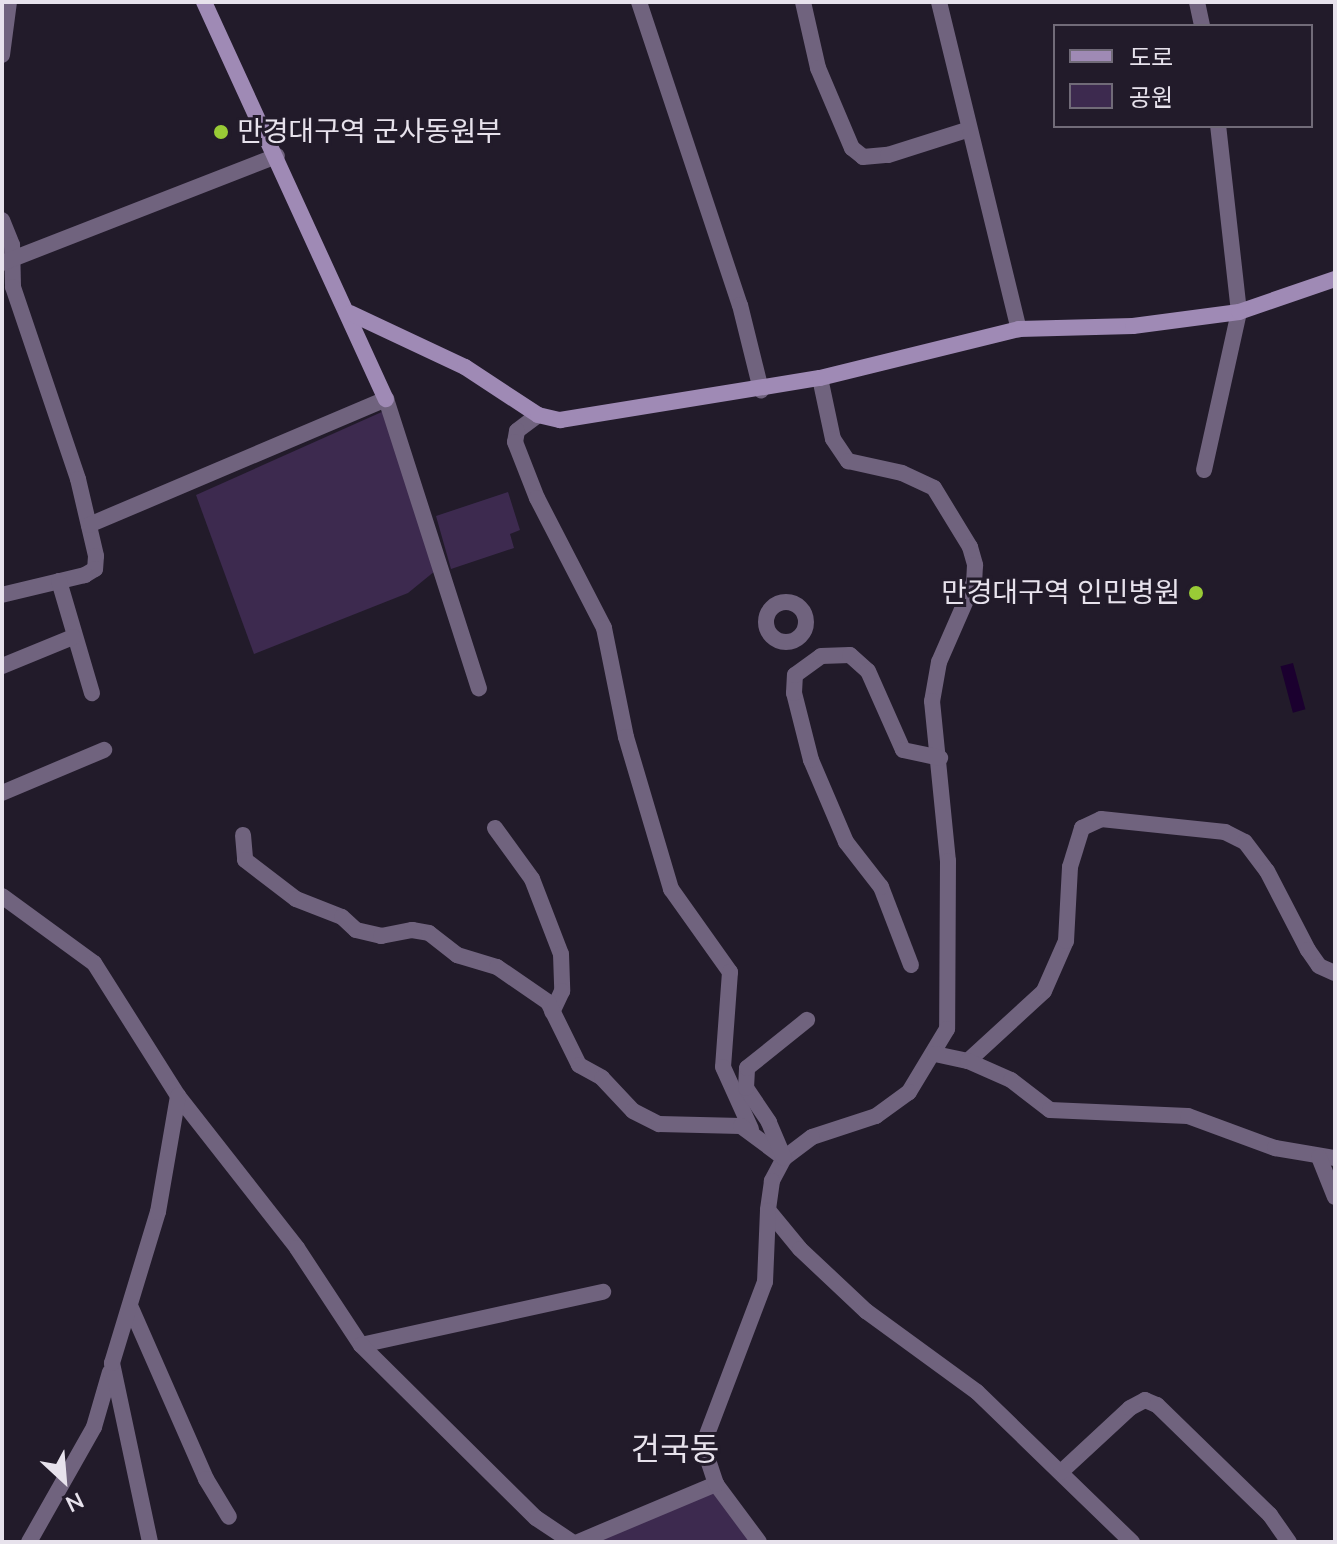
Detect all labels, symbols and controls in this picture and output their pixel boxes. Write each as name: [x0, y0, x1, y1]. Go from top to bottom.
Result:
legend: [1053, 24, 1313, 128]
text: 도로: [1129, 42, 1173, 74]
text: 공원: [1129, 82, 1173, 114]
place label: 만경대구역 군사동원부: [237, 115, 502, 149]
marker: 만경대구역 군사동원부: [212, 123, 230, 141]
place label: 만경대구역 인민병원: [941, 576, 1180, 610]
marker: 만경대구역 인민병원: [1187, 584, 1205, 602]
district label: 건국동: [631, 1431, 719, 1469]
north arrow: [24, 1440, 104, 1520]
text: N: [61, 1484, 88, 1519]

